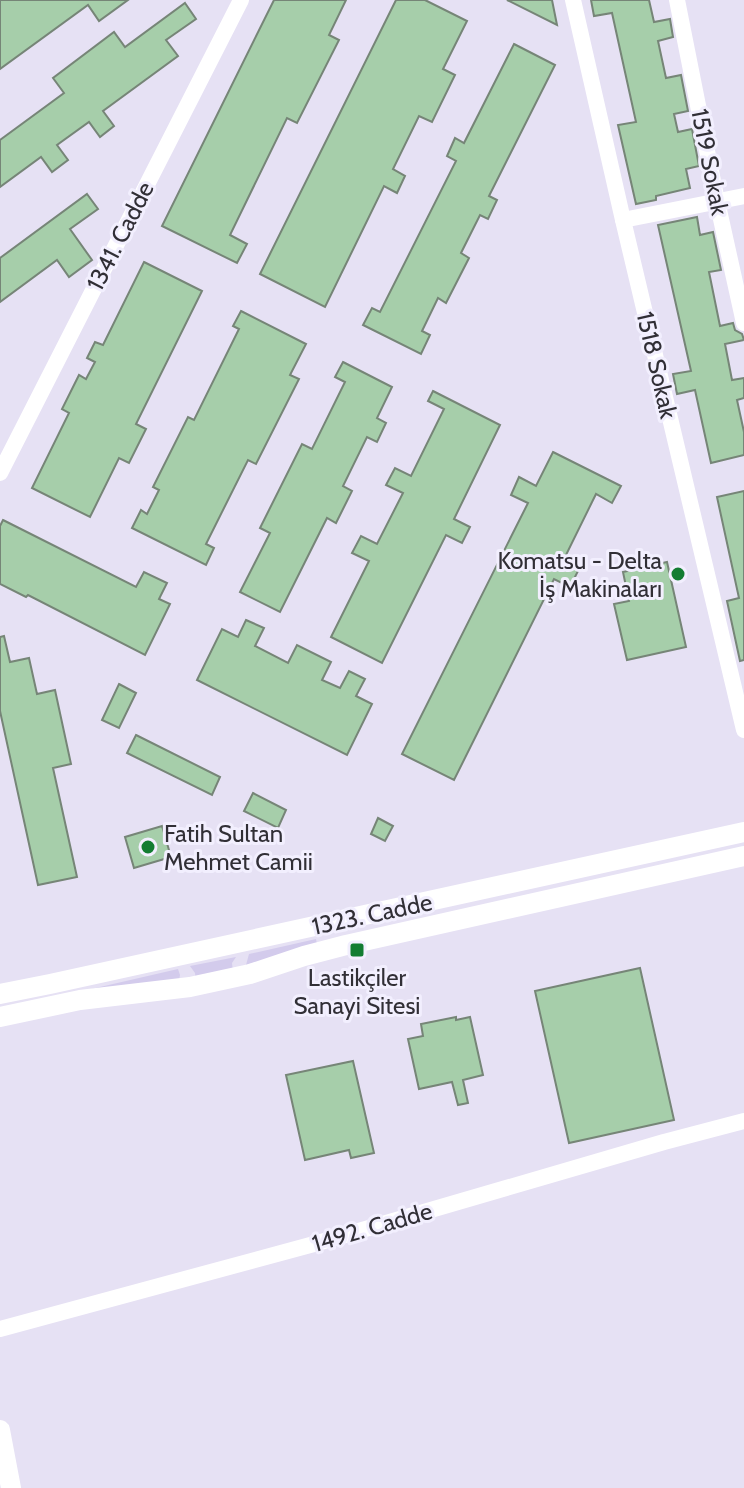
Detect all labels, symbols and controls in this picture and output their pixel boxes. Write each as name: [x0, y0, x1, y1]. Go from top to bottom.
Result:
street label: 1519 Sokak: [685, 106, 735, 218]
street label: 1341. Cadde: [80, 177, 160, 295]
street label: 1518 Sokak: [631, 309, 683, 421]
place label: Komatsu - Delta İş Makinaları: [497, 546, 662, 603]
marker: Komatsu - Delta İş Makinaları: [669, 565, 687, 583]
place label: Fatih Sultan Mehmet Camii: [164, 819, 313, 876]
marker: Fatih Sultan Mehmet Camii: [139, 838, 157, 856]
street label: 1323. Cadde: [309, 887, 435, 941]
marker: Lastikçiler Sanayi Sitesi: [348, 941, 366, 959]
place label: Lastikçiler Sanayi Sitesi: [294, 963, 420, 1020]
street label: 1492. Cadde: [309, 1196, 435, 1258]

